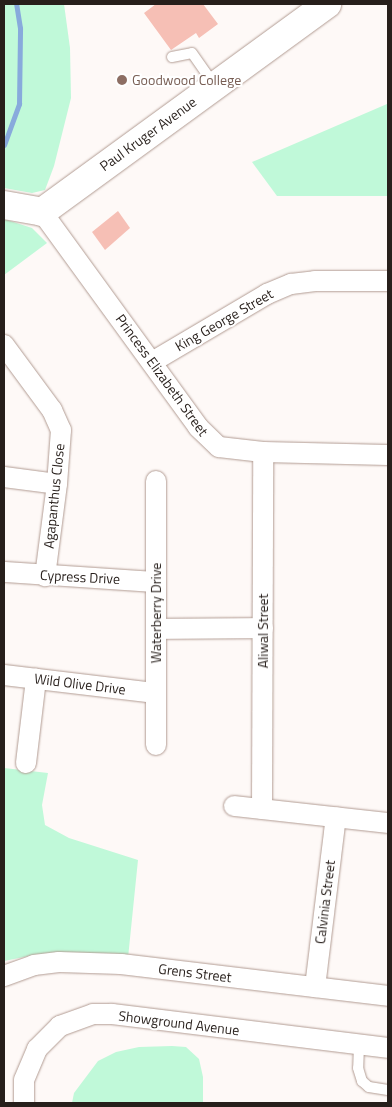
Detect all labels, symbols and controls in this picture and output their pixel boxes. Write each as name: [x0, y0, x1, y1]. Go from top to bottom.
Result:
place label: Goodwood College: [132, 72, 241, 88]
marker: Goodwood College: [116, 74, 128, 86]
street label: Paul Kruger Avenue: [96, 93, 200, 175]
street label: King George Street: [172, 285, 276, 355]
street label: Princess Elizabeth Street: [112, 311, 212, 439]
street label: Agapanthus Close: [40, 443, 68, 549]
street label: Waterberry Drive: [148, 563, 164, 663]
street label: Cypress Drive: [40, 567, 120, 587]
street label: Aliwal Street: [255, 594, 271, 668]
street label: Wild Olive Drive: [33, 670, 127, 698]
street label: Calvinia Street: [312, 859, 338, 945]
street label: Grens Street: [157, 960, 233, 986]
street label: Showground Avenue: [118, 1007, 240, 1039]

